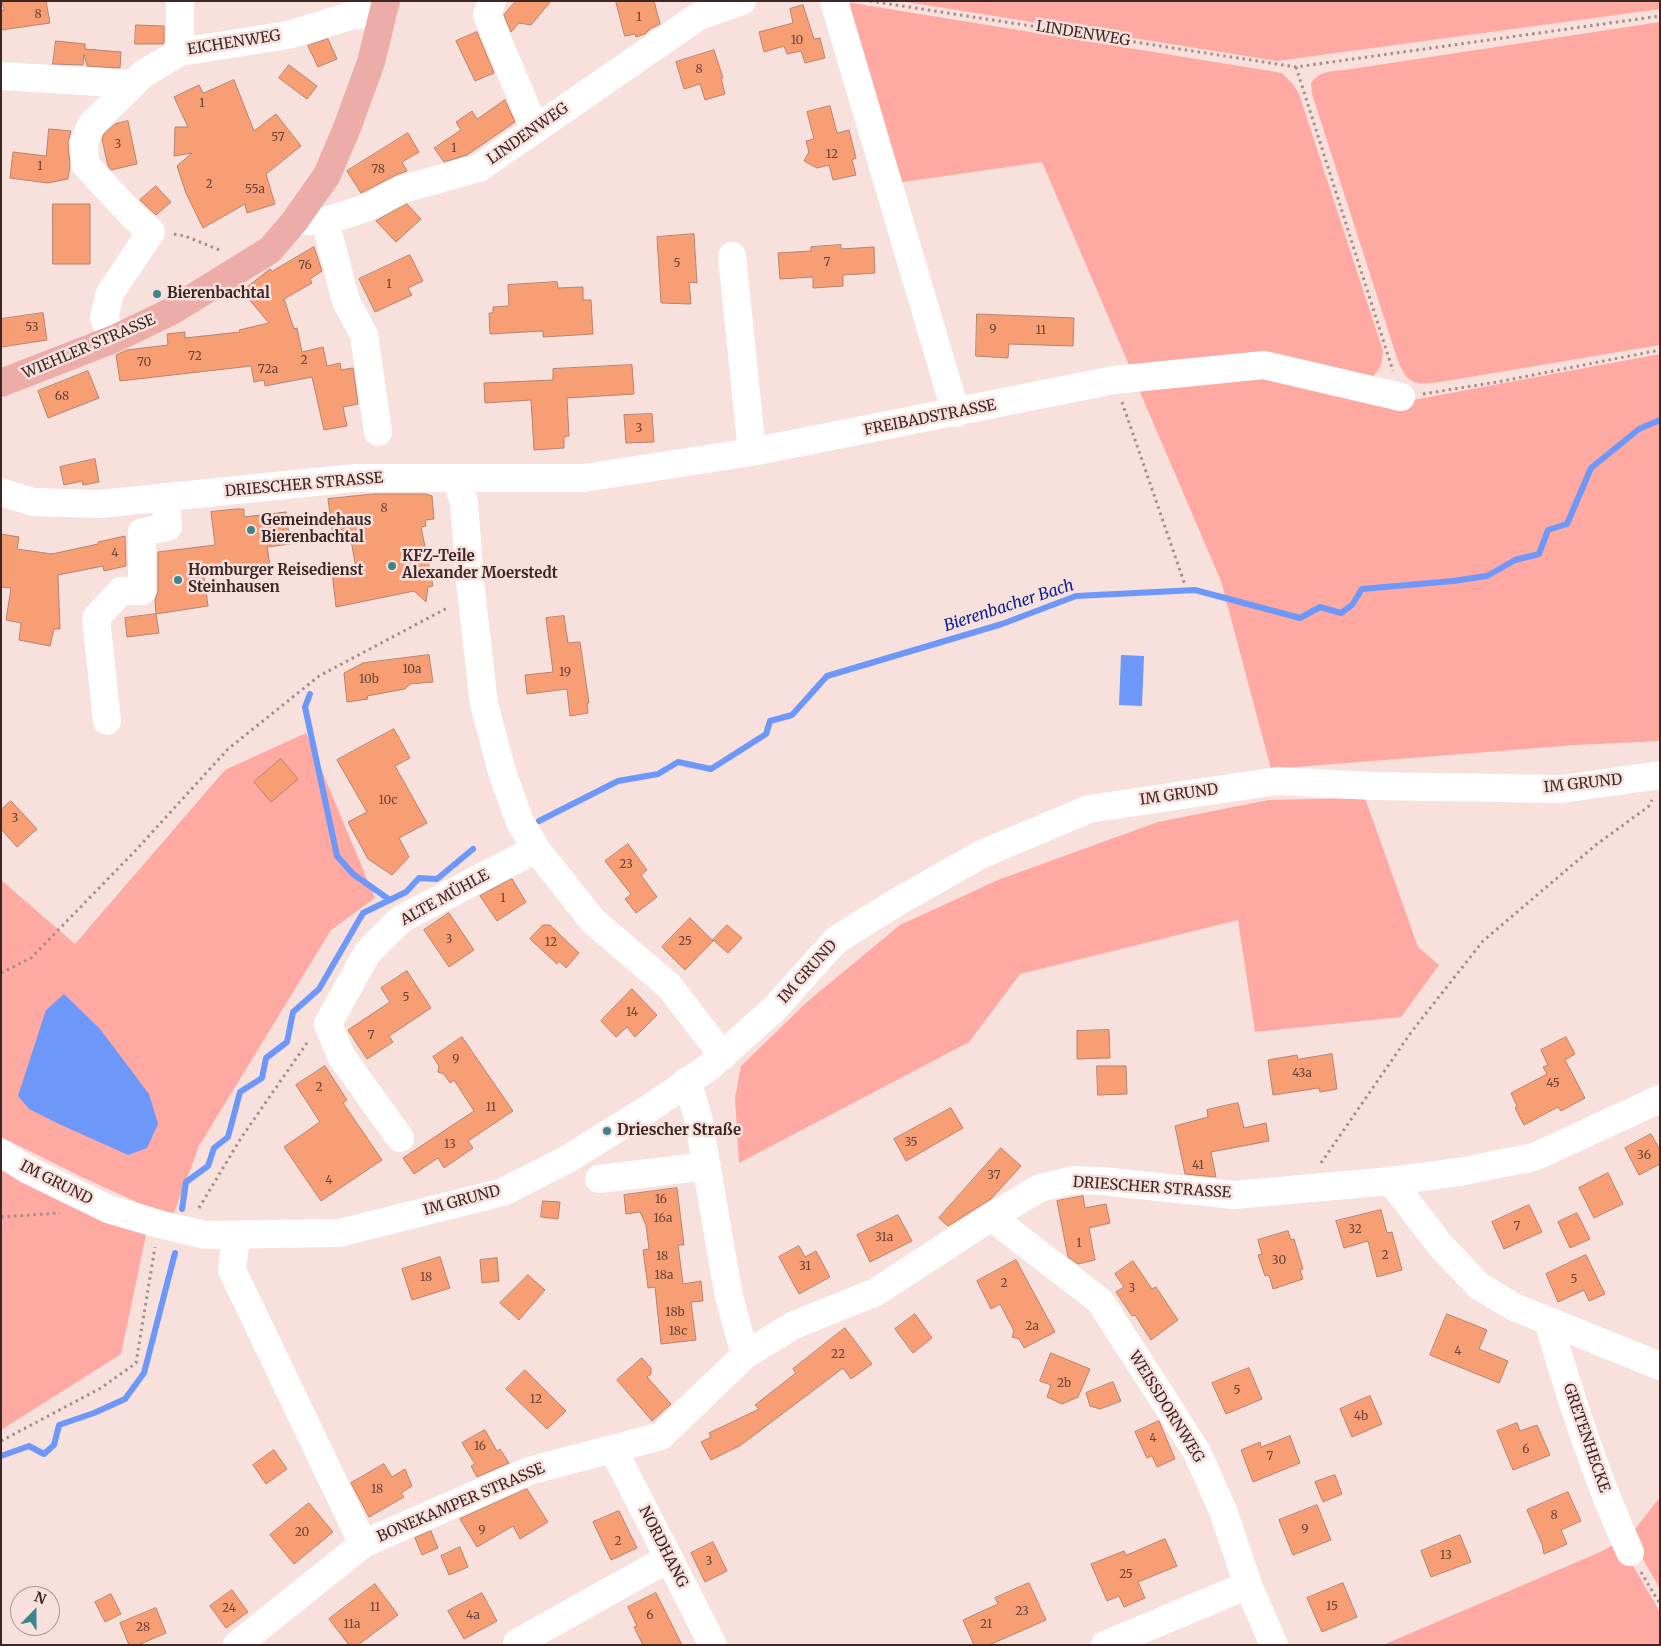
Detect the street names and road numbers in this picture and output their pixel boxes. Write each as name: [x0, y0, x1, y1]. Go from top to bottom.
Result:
street label: LINDENWEG: [1035, 18, 1131, 50]
street label: EICHENWEG: [186, 27, 282, 59]
street label: LINDENWEG: [484, 99, 572, 169]
street label: WIEHLER STRASSE: [20, 311, 158, 383]
street label: FREIBADSTRASSE: [863, 396, 997, 440]
street label: DRIESCHER STRASSE: [224, 469, 384, 501]
street label: IM GRUND: [1543, 771, 1623, 797]
street label: IM GRUND: [1139, 781, 1219, 809]
street label: ALTE MÜHLE: [398, 866, 492, 930]
street label: IM GRUND: [775, 937, 841, 1007]
street label: IM GRUND: [17, 1157, 95, 1209]
street label: DRIESCHER STRASSE: [1072, 1173, 1232, 1203]
street label: IM GRUND: [422, 1182, 502, 1220]
street label: WEISSDORNWEG: [1124, 1348, 1208, 1466]
street label: GRETENHECKE: [1559, 1381, 1613, 1495]
street label: BONEKAMPER STRASSE: [375, 1460, 547, 1546]
street label: NORDHANG: [635, 1503, 691, 1591]

